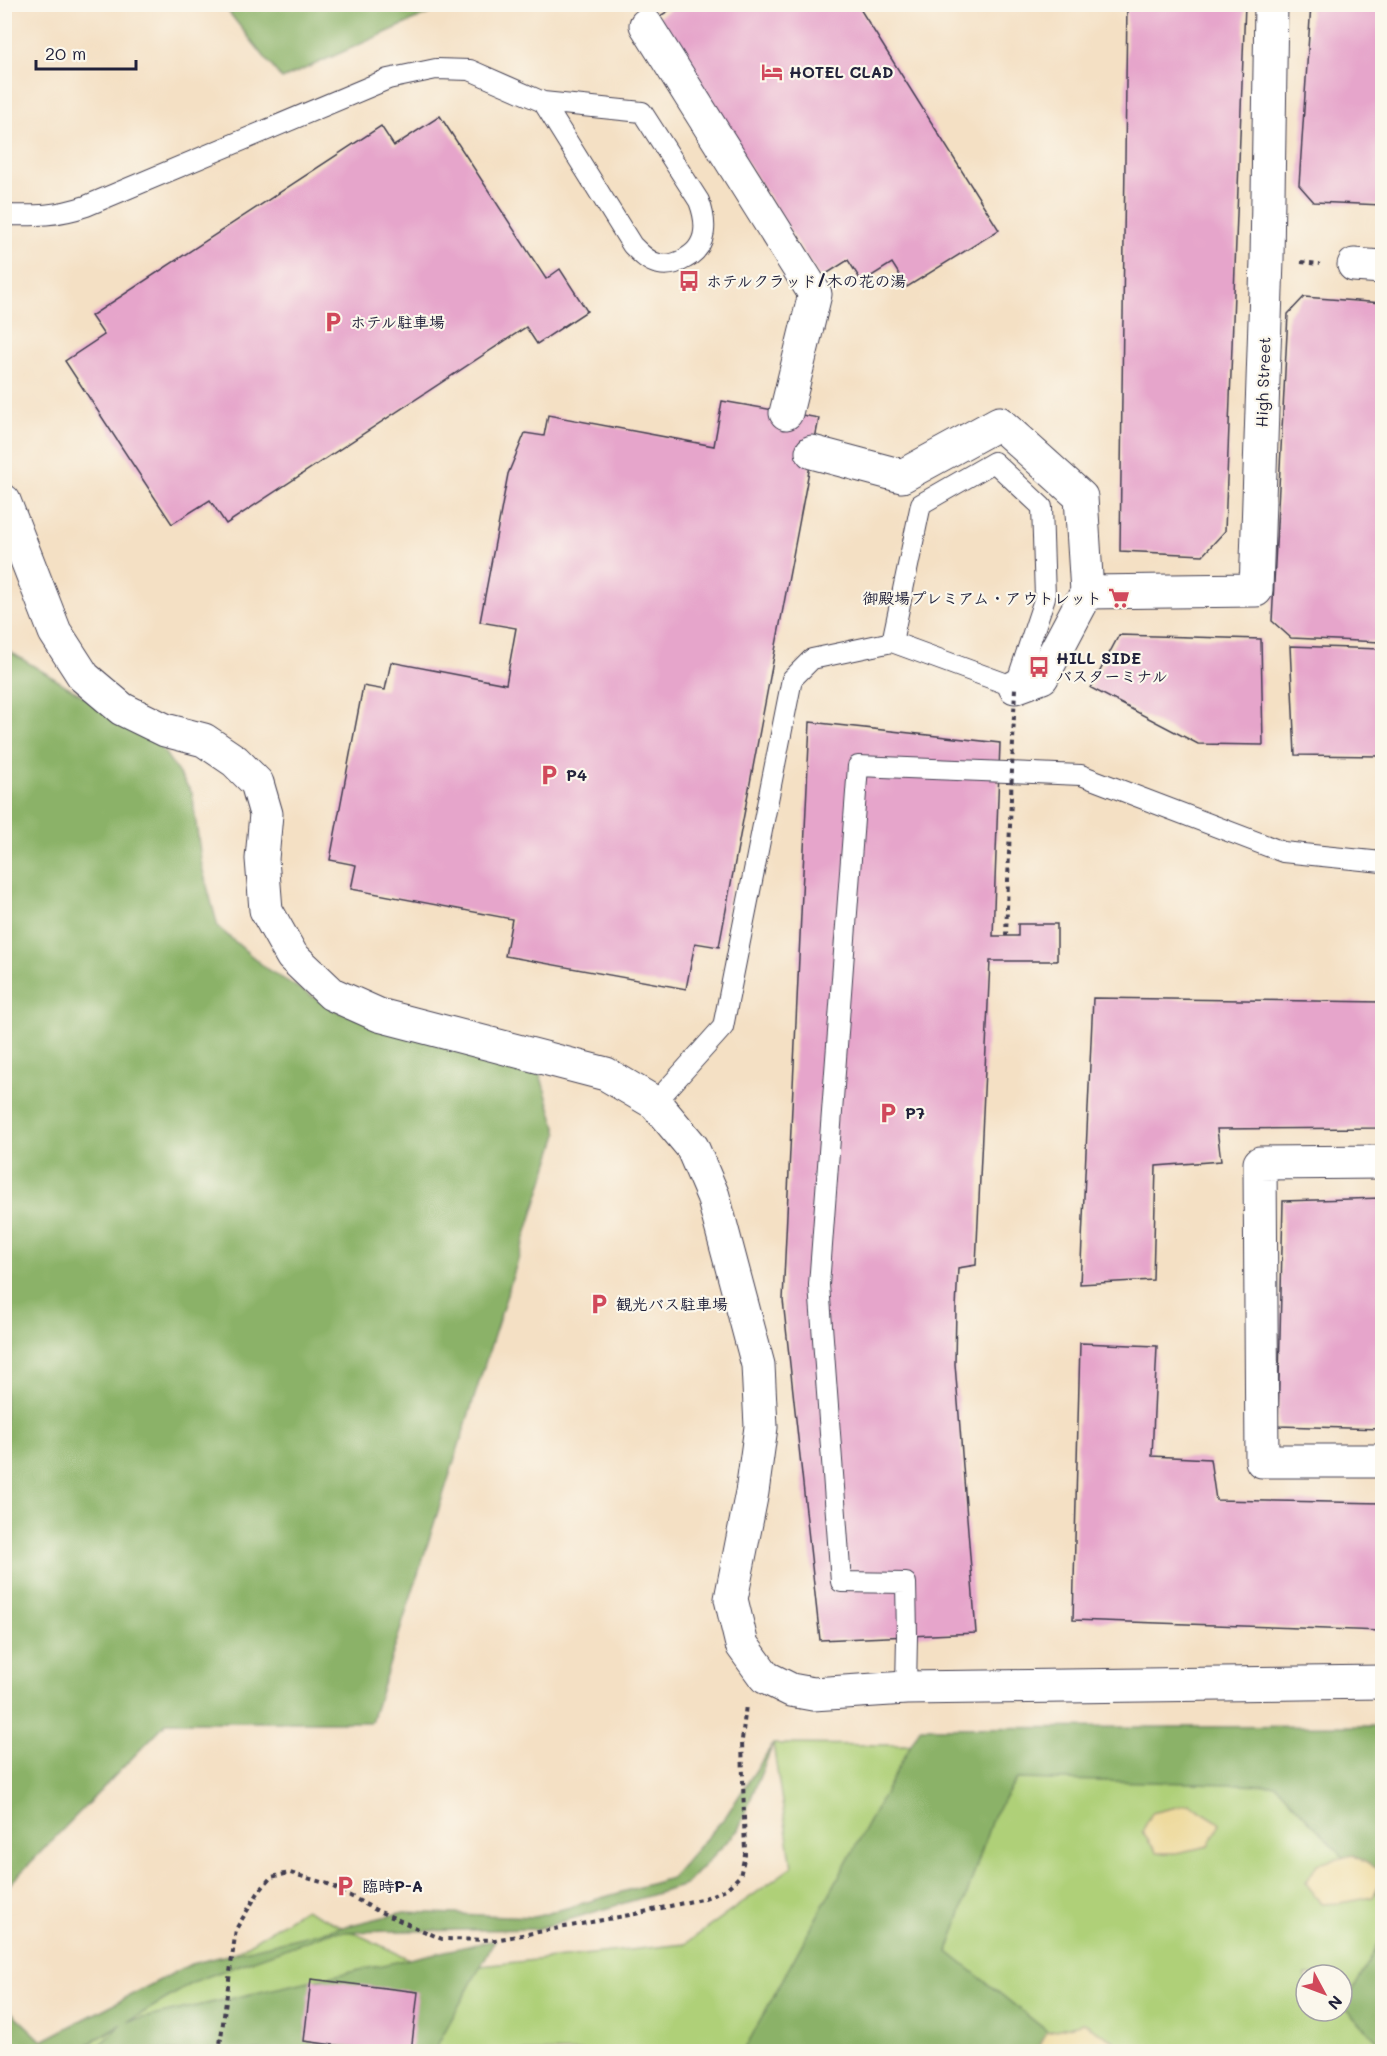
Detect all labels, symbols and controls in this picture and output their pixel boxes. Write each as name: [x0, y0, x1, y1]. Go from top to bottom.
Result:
scale bar: [36, 33, 136, 71]
text: 20 m: [45, 41, 86, 65]
hotel icon: HOTEL CLAD: [760, 60, 784, 84]
place label: HOTEL CLAD: [789, 61, 893, 82]
bus stop icon: ホテルクラッド/木の花の湯: [677, 269, 701, 293]
place label: ホテルクラッド/木の花の湯: [706, 270, 906, 291]
parking icon: ホテル駐車場: [321, 310, 345, 334]
place label: ホテル駐車場: [350, 311, 445, 332]
street label: High Street: [1250, 336, 1275, 428]
supermarket icon: 御殿場プレミアム・アウトレット: [1107, 586, 1131, 610]
place label: 御殿場プレミアム・アウトレット: [862, 587, 1102, 608]
place label: HILL SIDE バスターミナル: [1056, 647, 1168, 686]
bus stop icon: HILL SIDE バスターミナル: [1027, 655, 1051, 679]
parking icon: P4: [537, 763, 561, 787]
place label: P4: [566, 764, 587, 785]
parking icon: P7: [876, 1101, 900, 1125]
place label: P7: [905, 1102, 925, 1123]
parking icon: 観光バス駐車場: [587, 1292, 611, 1316]
place label: 観光バス駐車場: [616, 1293, 728, 1314]
parking icon: 臨時P-A: [333, 1874, 357, 1898]
place label: 臨時P-A: [362, 1875, 423, 1896]
north arrow: [1294, 1963, 1354, 2023]
text: N: [1324, 1992, 1348, 2015]

